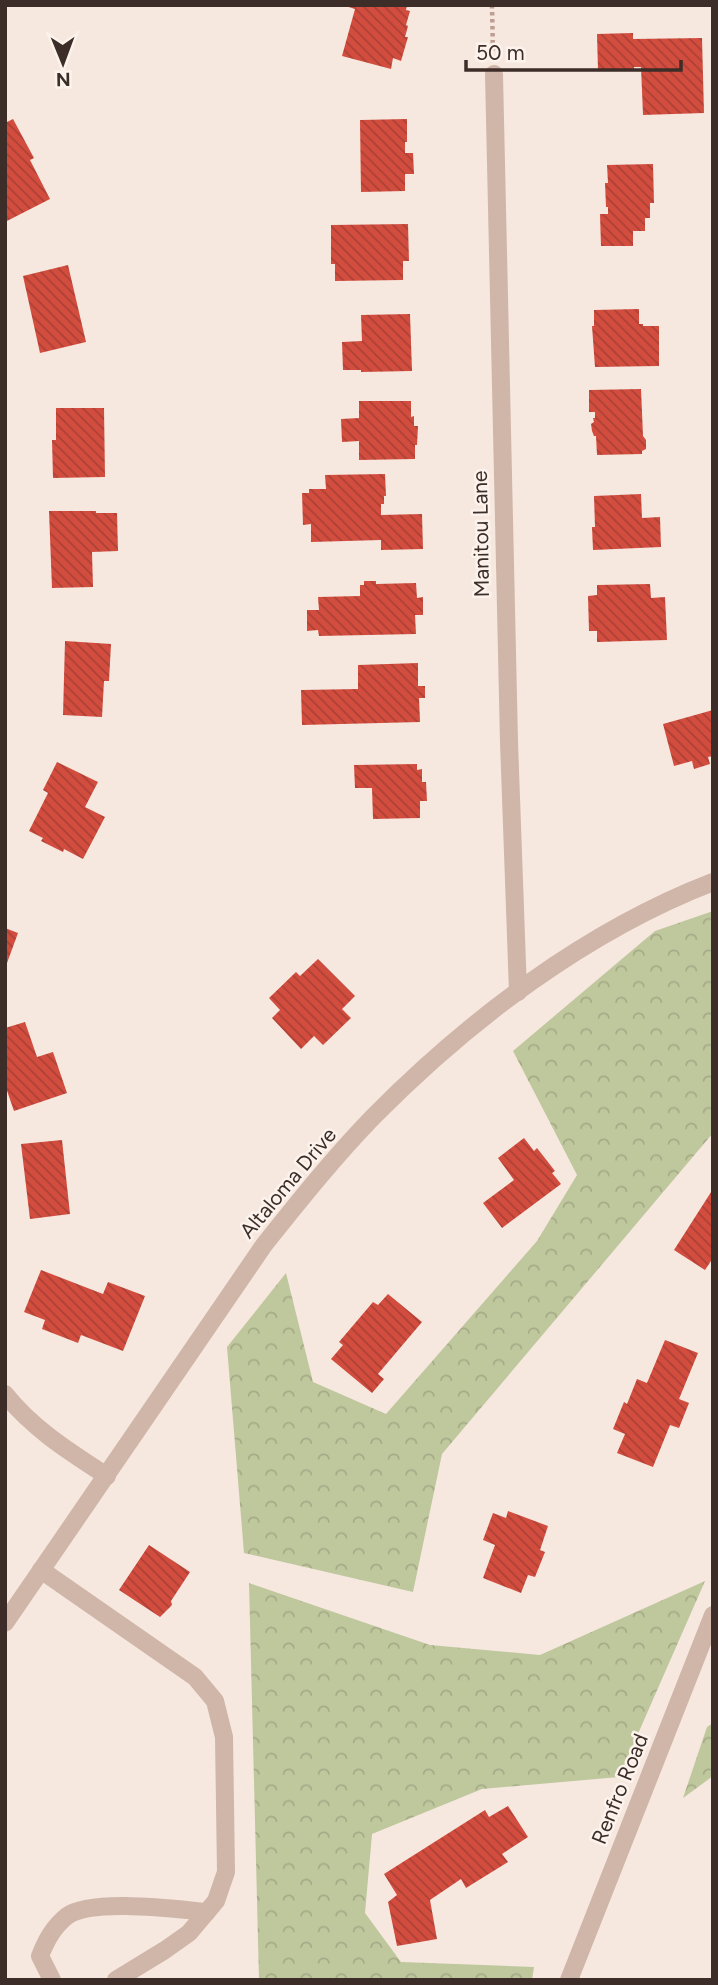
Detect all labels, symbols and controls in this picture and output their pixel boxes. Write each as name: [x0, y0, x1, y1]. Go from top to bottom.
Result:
north arrow: [28, 28, 98, 98]
scale bar: [466, 28, 681, 72]
text: 50 m: [476, 40, 525, 65]
text: N: [56, 68, 71, 91]
street label: Manitou Lane: [467, 470, 494, 598]
street label: Altaloma Drive: [234, 1122, 341, 1243]
street label: Renfro Road: [586, 1730, 653, 1848]

